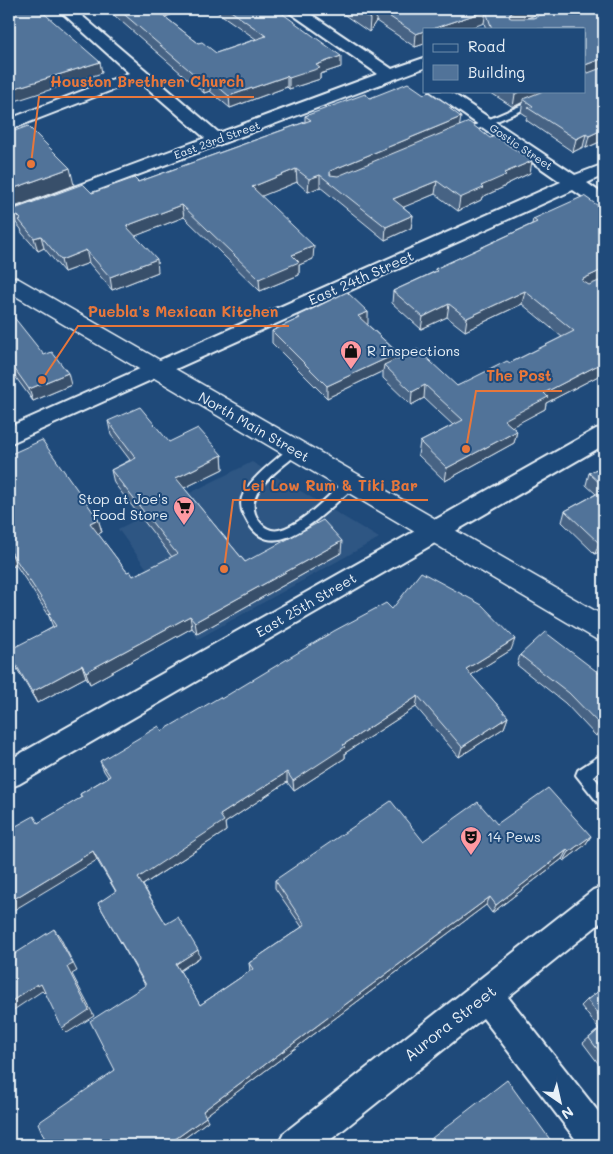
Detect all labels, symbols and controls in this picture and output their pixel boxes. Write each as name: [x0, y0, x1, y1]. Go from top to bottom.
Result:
legend: [423, 28, 586, 92]
text: Road: [468, 36, 505, 56]
text: Building: [468, 62, 525, 82]
callout: Houston Brethren Church: [39, 67, 254, 97]
text: Houston Brethren Church: [50, 71, 244, 91]
street label: East 23rd Street: [172, 117, 262, 162]
street label: Gostic Street: [487, 120, 556, 173]
street label: East 24th Street: [305, 246, 416, 309]
callout: Puebla's Mexican Kitchen: [78, 296, 289, 326]
text: Puebla's Mexican Kitchen: [88, 301, 278, 321]
shop icon: R Inspections: [339, 339, 363, 370]
place label: R Inspections: [367, 341, 460, 360]
callout: The Post: [476, 361, 562, 391]
text: The Post: [486, 365, 552, 385]
street label: North Main Street: [195, 387, 313, 466]
callout: Lei Low Rum & Tiki Bar: [233, 470, 428, 500]
text: Lei Low Rum & Tiki Bar: [242, 475, 418, 495]
place label: Stop at Joe's Food Store: [79, 489, 168, 524]
supermarket icon: Stop at Joe's Food Store: [172, 495, 196, 526]
street label: East 25th Street: [252, 568, 360, 641]
theatre icon: 14 Pews: [459, 825, 483, 856]
place label: 14 Pews: [487, 827, 541, 846]
street label: Aurora Street: [399, 980, 500, 1065]
north arrow: [536, 1076, 586, 1126]
text: N: [558, 1102, 577, 1124]

